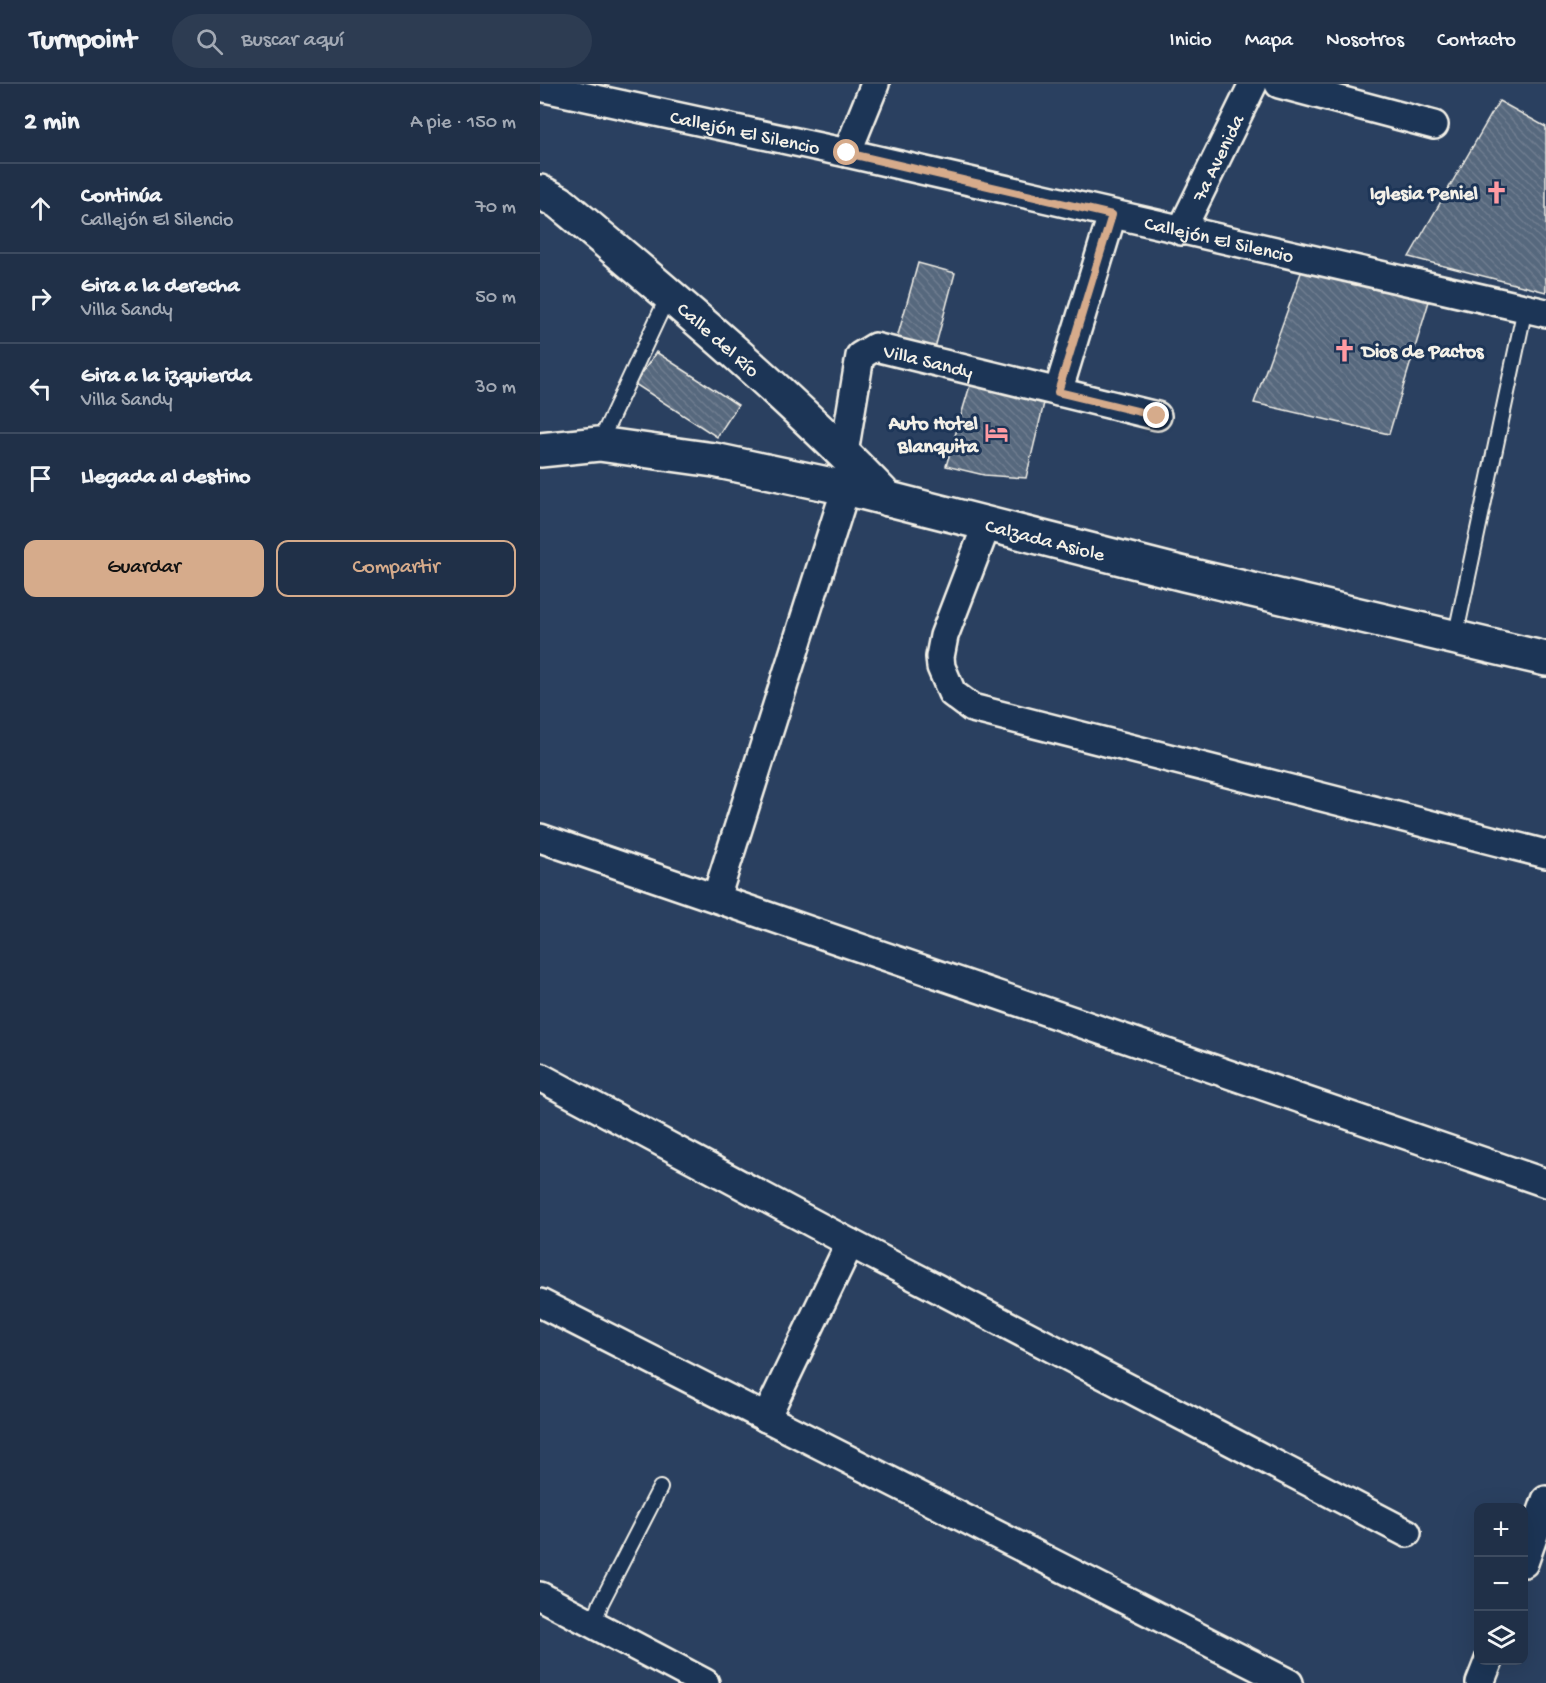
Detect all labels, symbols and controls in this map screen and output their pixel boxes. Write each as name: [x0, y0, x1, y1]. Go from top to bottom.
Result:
search box: [172, 14, 592, 68]
text: Turnpoint: [30, 25, 136, 58]
icon: search: [193, 25, 226, 58]
text: Buscar aquí: [241, 28, 344, 54]
text: Inicio: [1170, 29, 1212, 54]
text: Mapa: [1245, 29, 1293, 54]
text: Nosotros: [1326, 29, 1404, 54]
text: Contacto: [1437, 29, 1516, 54]
street label: Callejón El Silencio: [668, 107, 822, 162]
text: 2 min: [24, 108, 79, 139]
street label: 7a Avenida: [1189, 111, 1252, 207]
text: A pie · 150 m: [410, 112, 516, 135]
route start: [833, 139, 859, 165]
church icon: Iglesia Peniel: [1483, 179, 1509, 205]
text: Continúa: [81, 184, 162, 210]
place label: Iglesia Peniel: [1370, 184, 1479, 207]
icon: ahead: [24, 192, 57, 225]
text: 70 m: [475, 197, 516, 220]
text: Callejón El Silencio: [81, 210, 233, 233]
street label: Callejón El Silencio: [1142, 213, 1296, 270]
text: Gira a la derecha: [81, 274, 239, 300]
icon: right: [24, 282, 57, 315]
text: 50 m: [475, 287, 516, 310]
street label: Calle del Río: [671, 299, 763, 384]
text: Villa Sandy: [81, 300, 173, 323]
church icon: Dios de Pactos: [1331, 337, 1357, 363]
street label: Villa Sandy: [880, 341, 975, 386]
place label: Dios de Pactos: [1360, 342, 1485, 365]
text: Gira a la izquierda: [81, 364, 252, 390]
icon: left: [24, 372, 57, 405]
text: 30 m: [475, 377, 516, 400]
text: Villa Sandy: [81, 390, 173, 413]
route end: [1143, 402, 1169, 428]
place label: Auto Hotel Blanquita: [888, 414, 979, 460]
hotel icon: Auto Hotel Blanquita: [983, 420, 1009, 446]
icon: arrive: [24, 462, 57, 495]
text: Llegada al destino: [81, 465, 251, 491]
street label: Calzada Asiole: [982, 516, 1107, 569]
button: Guardar: [24, 540, 264, 597]
button: Compartir: [276, 540, 516, 597]
map controls: [1474, 1503, 1528, 1665]
button: +: [1474, 1503, 1528, 1557]
button: −: [1474, 1557, 1528, 1611]
button: layers: [1474, 1611, 1528, 1665]

